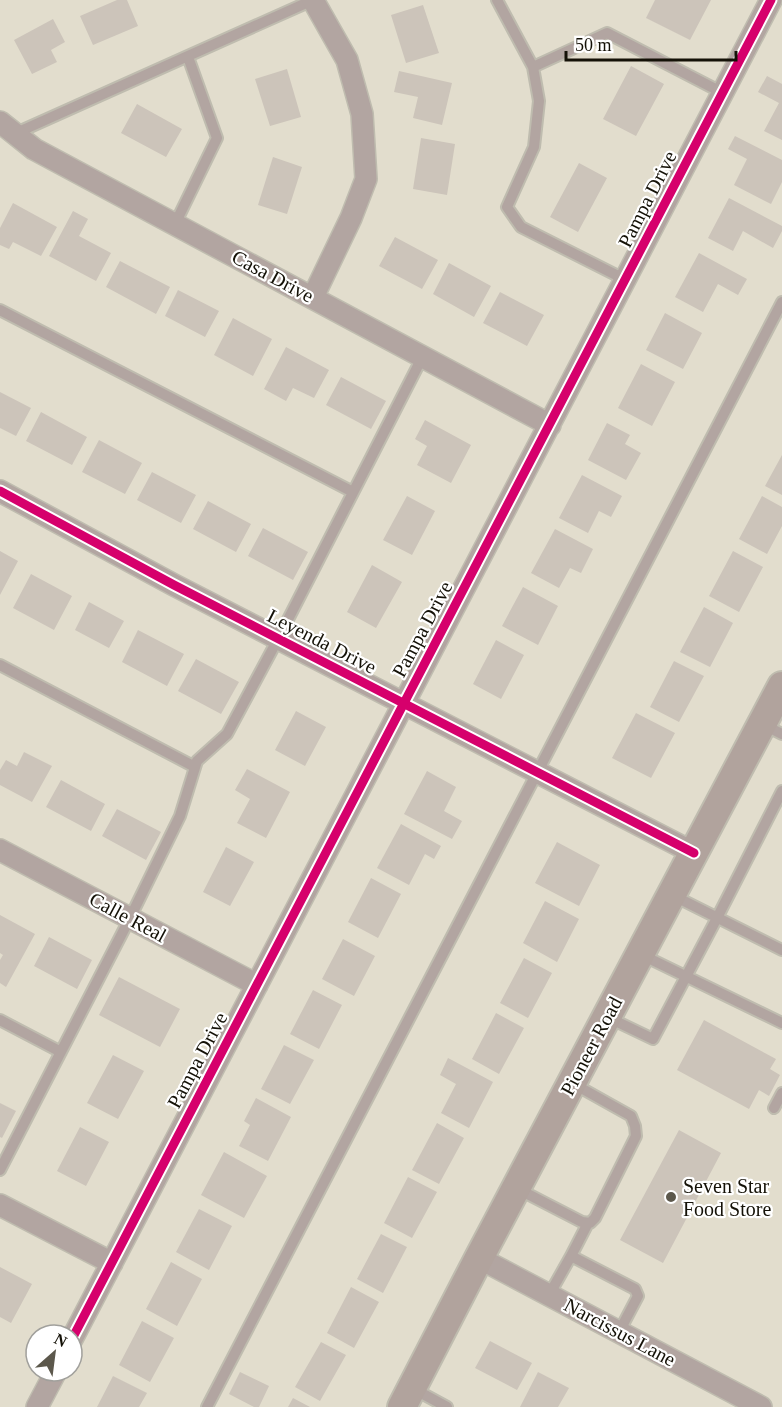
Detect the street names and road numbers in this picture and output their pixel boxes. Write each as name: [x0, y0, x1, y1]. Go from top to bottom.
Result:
street label: Pampa Drive: [613, 147, 682, 251]
street label: Casa Drive: [228, 245, 318, 307]
street label: Pampa Drive: [388, 577, 457, 681]
street label: Leyenda Drive: [263, 604, 380, 679]
street label: Calle Real: [86, 888, 171, 947]
street label: Pioneer Road: [556, 993, 626, 1099]
street label: Pampa Drive: [163, 1008, 232, 1112]
street label: Narcissus Lane: [561, 1293, 679, 1371]

